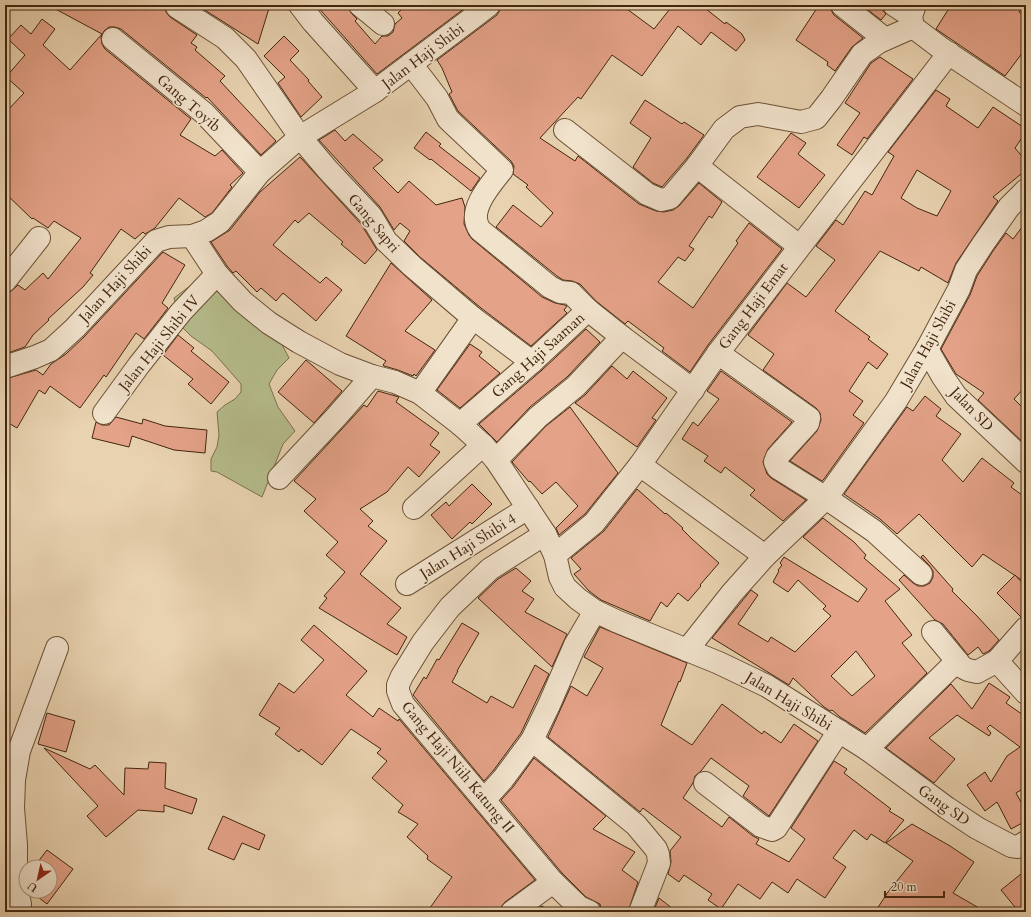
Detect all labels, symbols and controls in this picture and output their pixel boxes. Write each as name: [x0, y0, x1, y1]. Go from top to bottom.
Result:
street label: Jalan Haji Shibi: [376, 18, 468, 95]
street label: Gang Toyib: [153, 70, 225, 136]
street label: Gang Sapri: [344, 189, 404, 257]
street label: Jalan Haji Shibi: [73, 241, 156, 328]
street label: Gang Haji Emat: [714, 258, 792, 354]
street label: Jalan Haji Shibi IV: [113, 291, 204, 397]
street label: Jalan Haji Shibi: [894, 296, 961, 394]
street label: Gang Haji Saaman: [487, 307, 589, 402]
street label: Jalan SD: [945, 381, 998, 435]
street label: Jalan Haji Shibi 4: [414, 508, 520, 585]
street label: Jalan Haji Shibi: [740, 666, 836, 735]
street label: Gang Haji Niih Katung II: [397, 697, 519, 837]
street label: Gang SD: [914, 780, 974, 830]
north arrow: [18, 859, 58, 899]
scale bar: [885, 873, 944, 899]
text: U: [25, 878, 41, 896]
text: 20 m: [891, 879, 918, 895]

